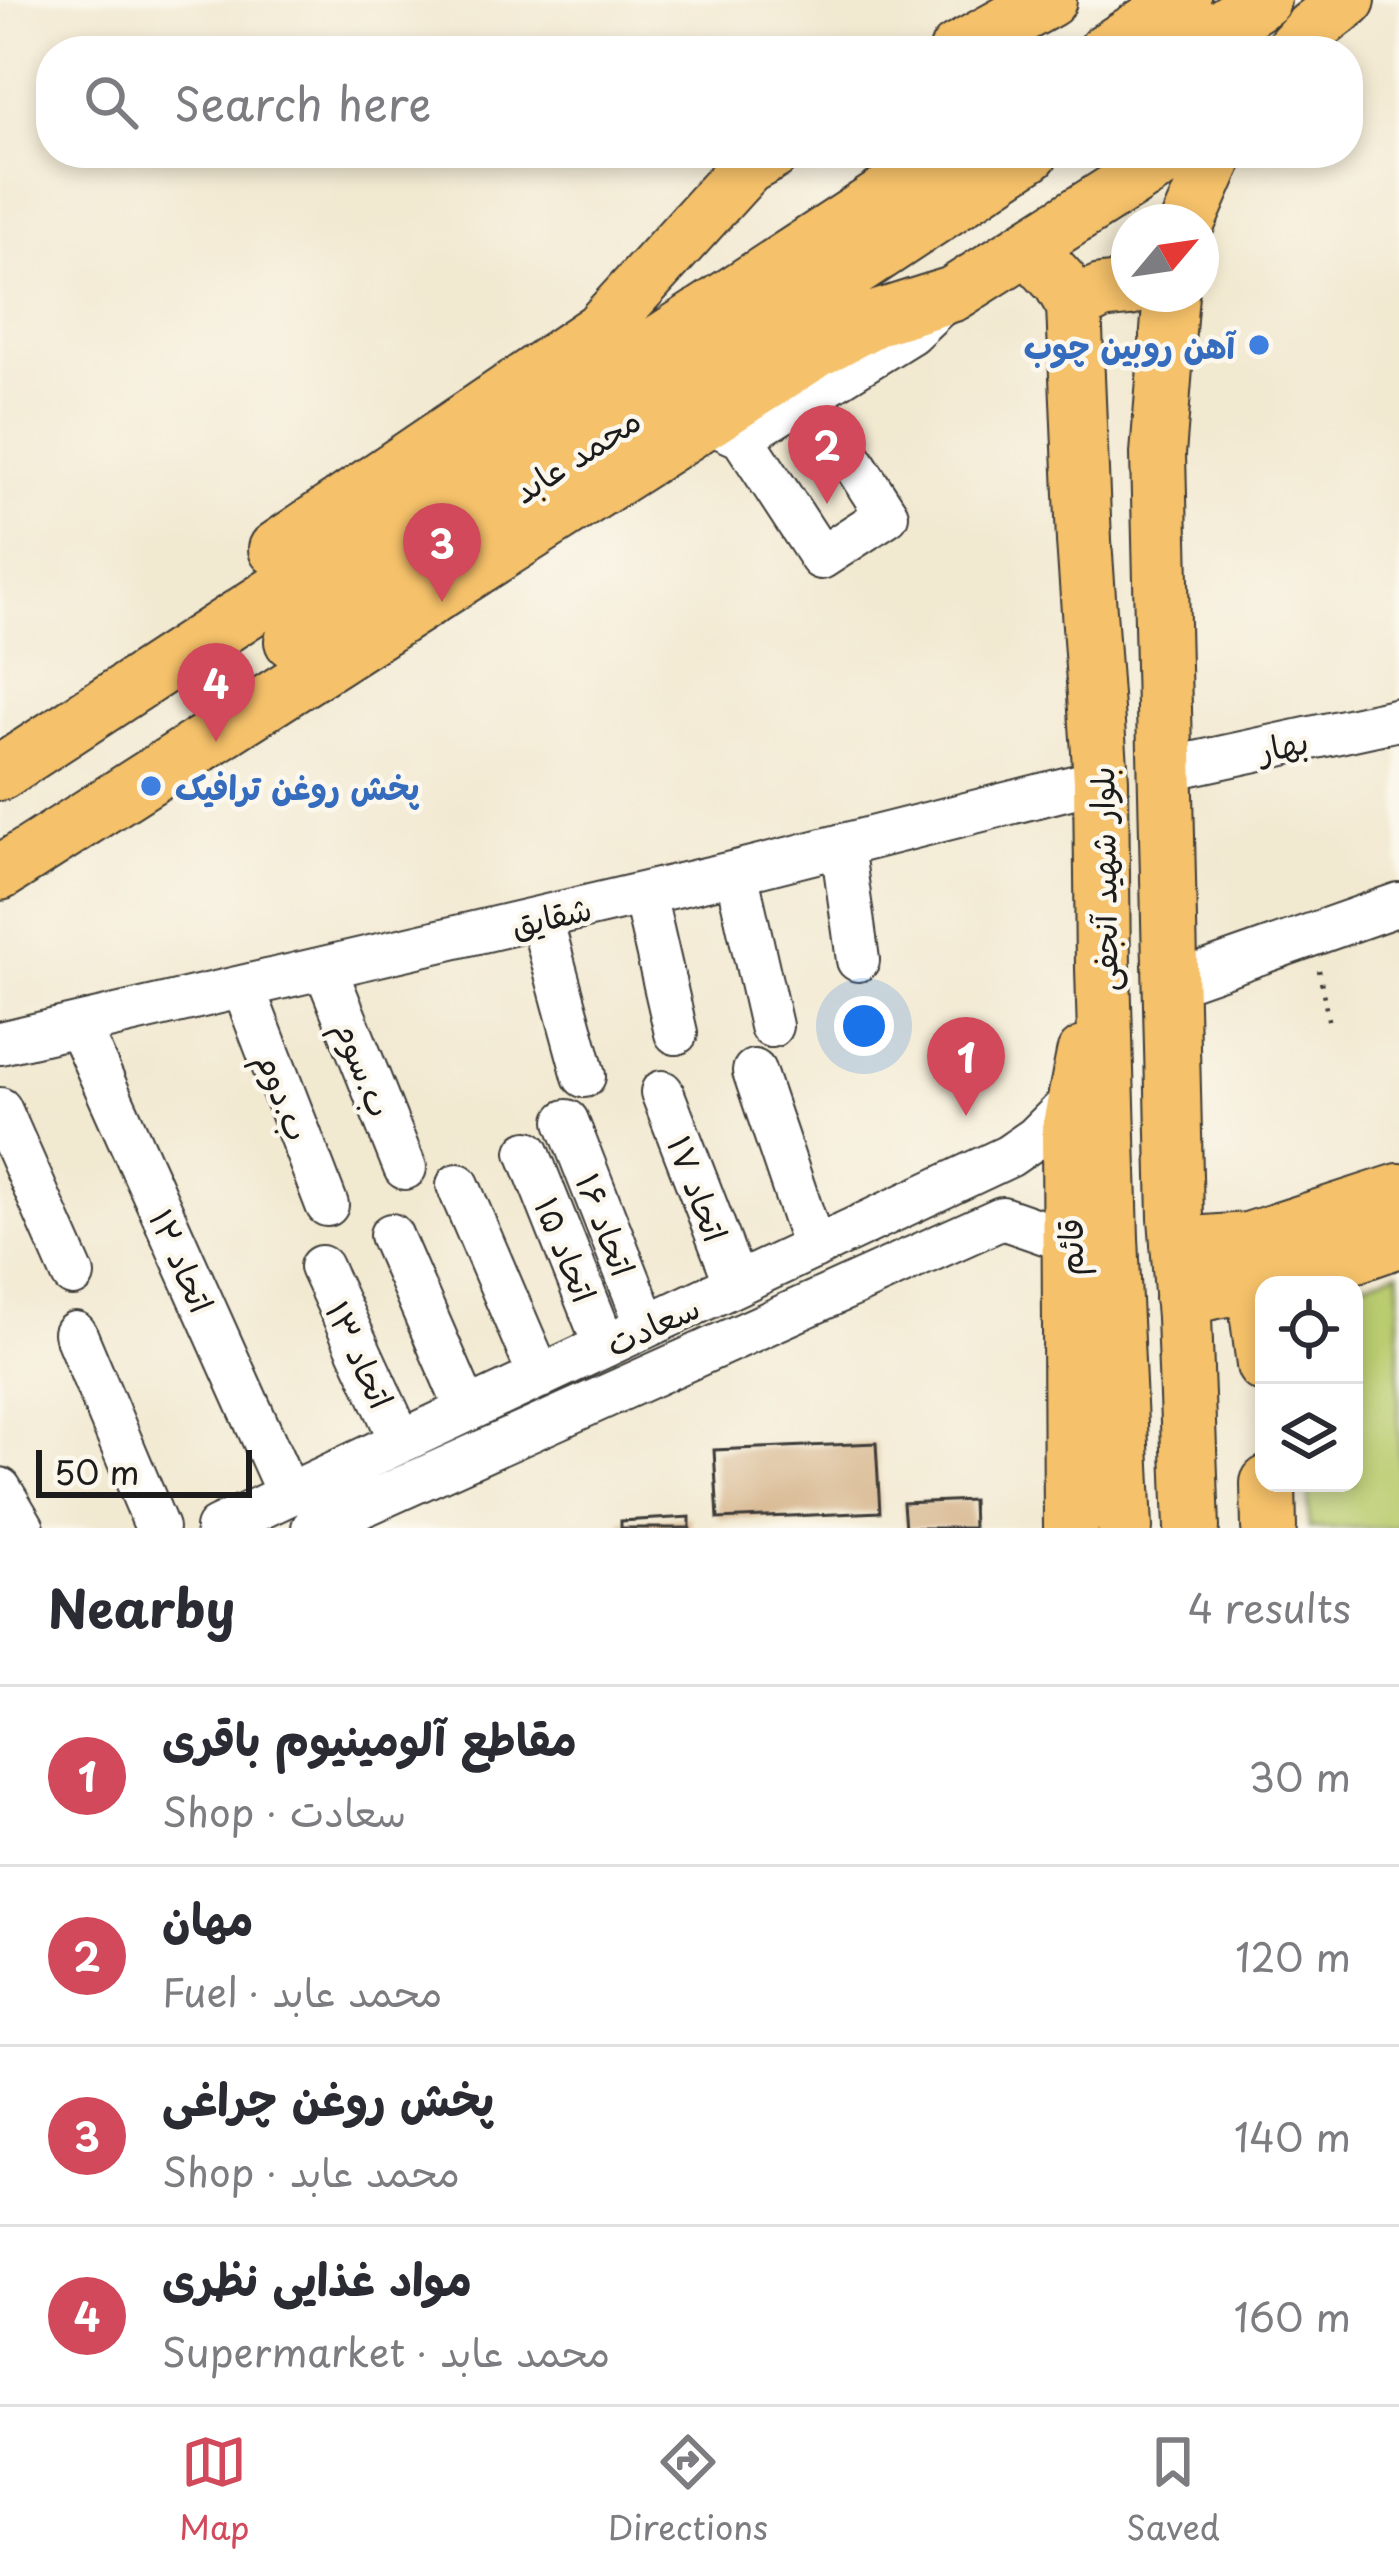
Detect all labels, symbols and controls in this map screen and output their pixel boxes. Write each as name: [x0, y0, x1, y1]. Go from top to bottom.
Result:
search box: [36, 36, 1363, 168]
text: Search here: [174, 68, 431, 136]
icon: search: [78, 69, 144, 135]
north arrow: [1111, 204, 1219, 312]
place label: آهن روبین چوب: [1024, 320, 1238, 370]
marker: آهن روبین چوب: [1246, 332, 1272, 358]
street label: محمد عابد: [502, 394, 650, 514]
pin: 2: [788, 405, 866, 504]
pin: 3: [403, 503, 481, 602]
pin: 4: [177, 643, 255, 742]
street label: بهار: [1250, 714, 1313, 774]
place label: پخش روغن ترافیک: [175, 761, 420, 811]
street label: بلوار شهید آنجفی: [1075, 766, 1129, 992]
marker: پخش روغن ترافیک: [138, 773, 164, 799]
street label: شقایق: [506, 881, 596, 949]
your location: [834, 996, 894, 1056]
street label: ب.سوم: [320, 1012, 407, 1125]
pin: 1: [927, 1017, 1005, 1116]
street label: ب.دوم: [242, 1044, 325, 1149]
street label: اتحاد ۱۷: [656, 1128, 742, 1248]
street label: اتحاد ۱۶: [565, 1165, 649, 1283]
street label: اتحاد ۱۵: [523, 1189, 611, 1309]
street label: اتحاد ۱۲: [138, 1200, 228, 1320]
street label: قائم: [1044, 1218, 1097, 1276]
map controls: [1255, 1276, 1363, 1492]
button: locate: [1255, 1276, 1363, 1384]
street label: سعادت: [597, 1281, 707, 1367]
street label: اتحاد ۱۳: [314, 1292, 408, 1416]
button: layers: [1255, 1384, 1363, 1492]
scale bar: [36, 1444, 252, 1497]
text: 50 m: [54, 1446, 140, 1496]
text: Nearby: [48, 1568, 235, 1645]
text: 4 results: [1188, 1577, 1351, 1636]
text: مقاطع آلومینیوم باقری: [162, 1703, 577, 1771]
text: 1: [78, 1746, 96, 1805]
text: 30 m: [1248, 1746, 1351, 1805]
text: Shop · سعادت: [162, 1781, 406, 1840]
text: مهان: [162, 1883, 254, 1951]
text: 2: [73, 1926, 101, 1985]
text: 120 m: [1235, 1926, 1351, 1985]
text: Fuel · محمد عابد: [162, 1961, 442, 2020]
text: پخش روغن چراغی: [162, 2063, 494, 2131]
text: 3: [74, 2106, 100, 2165]
text: 140 m: [1234, 2106, 1351, 2165]
text: Shop · محمد عابد: [162, 2141, 460, 2200]
text: مواد غذایی نظری: [162, 2243, 472, 2311]
text: 4: [74, 2286, 100, 2345]
text: 160 m: [1234, 2286, 1351, 2345]
text: Supermarket · محمد عابد: [162, 2321, 610, 2380]
tab: Map: [179, 2429, 250, 2551]
tab: Directions: [608, 2429, 768, 2551]
tab: Saved: [1126, 2429, 1220, 2551]

